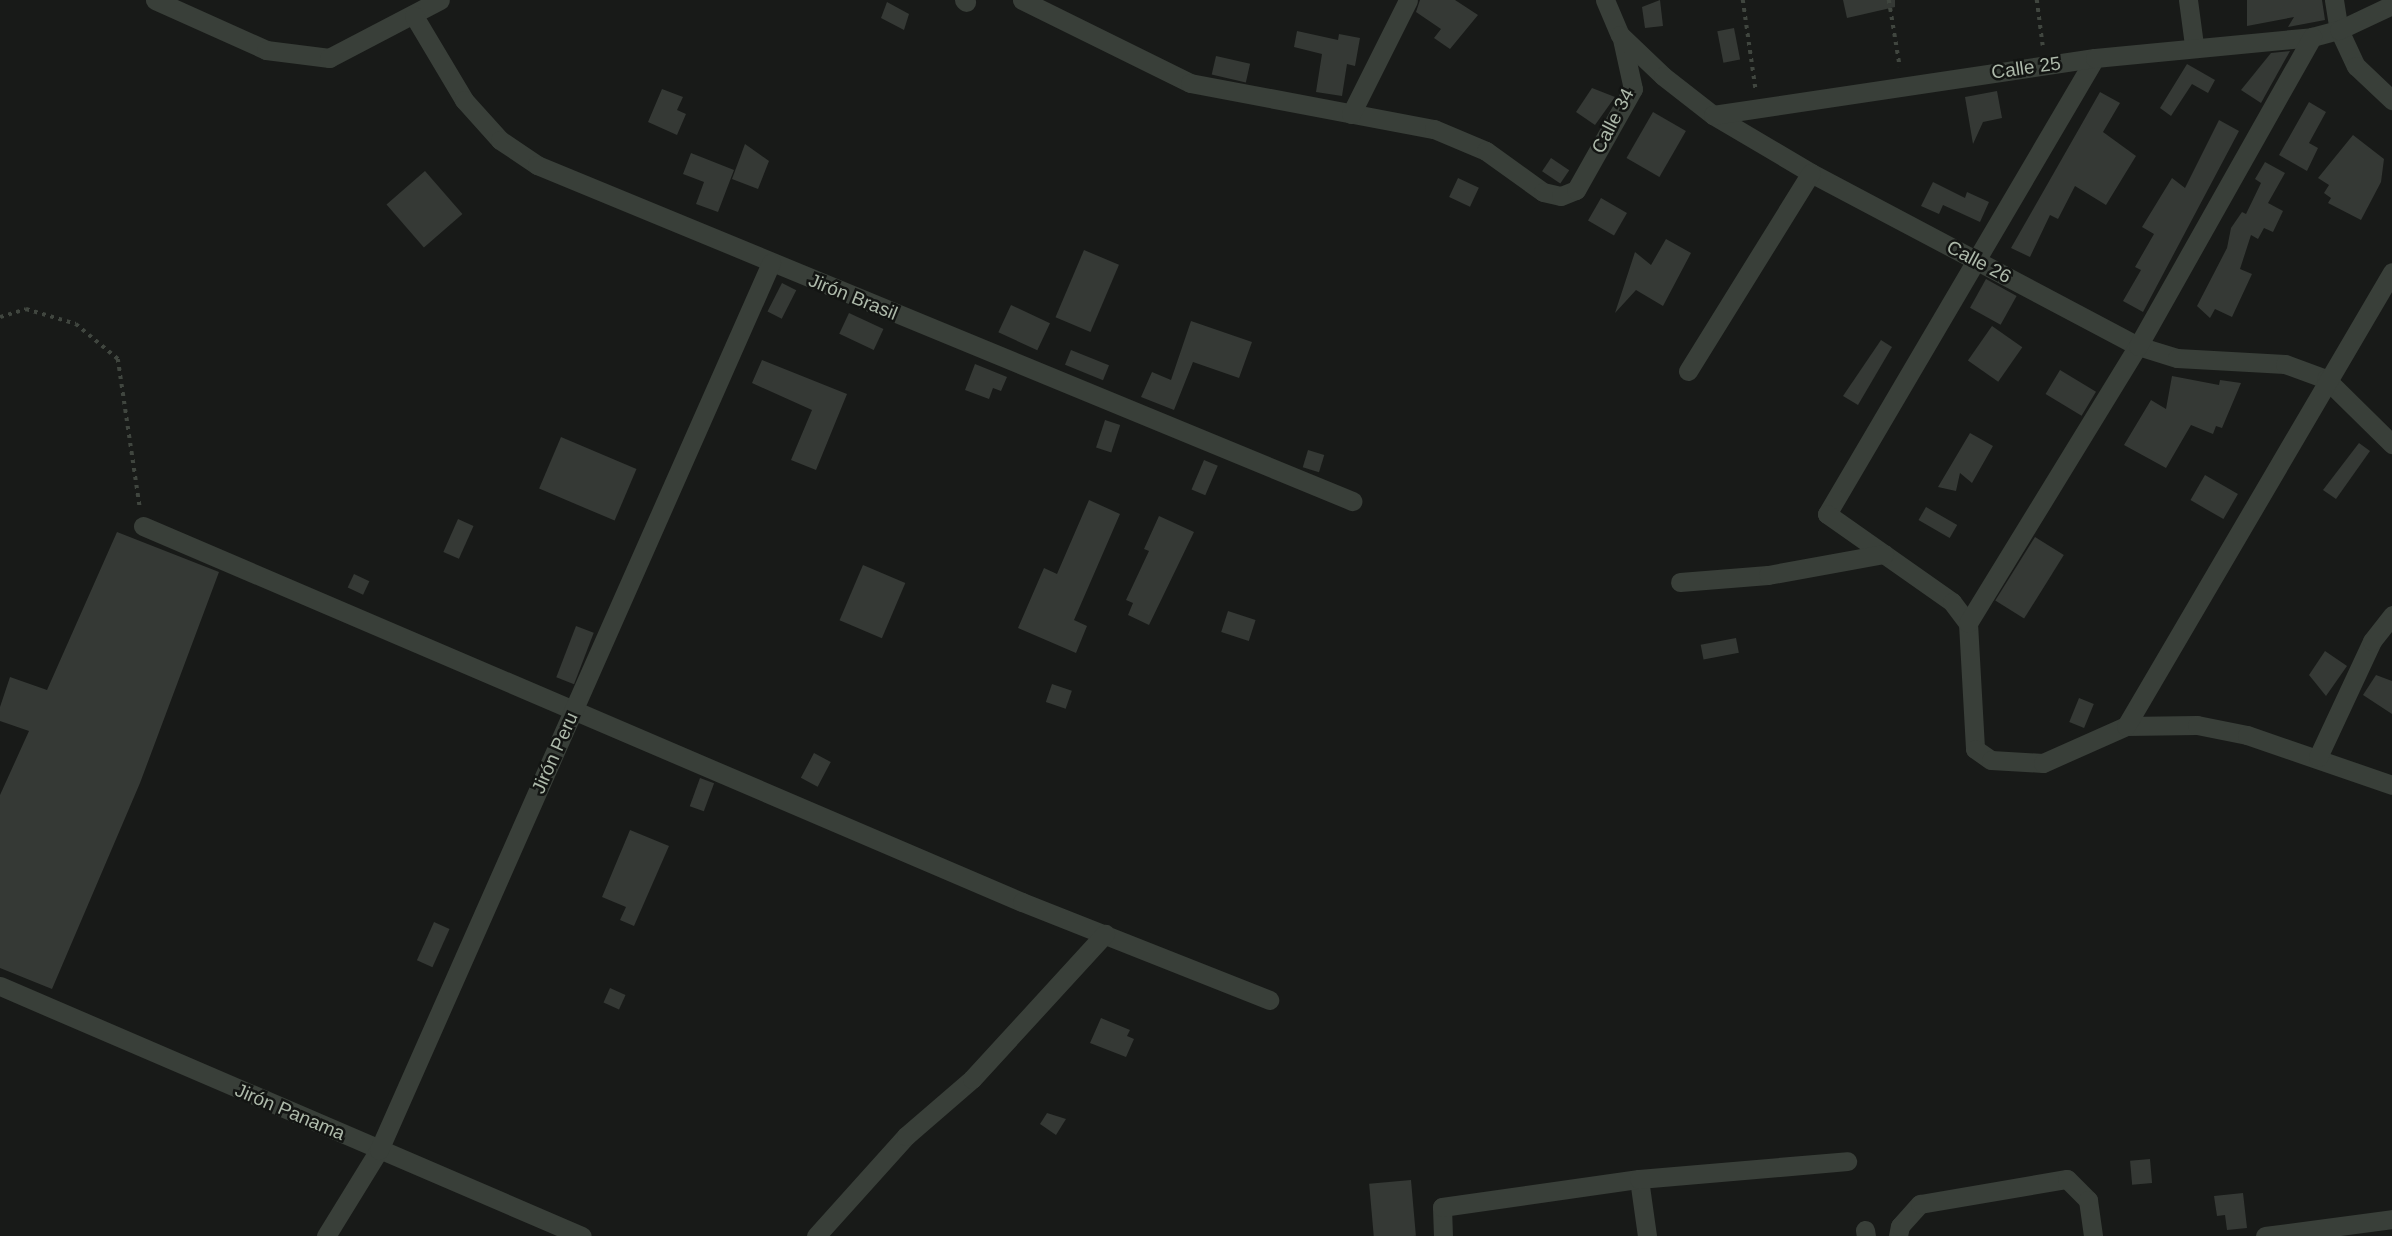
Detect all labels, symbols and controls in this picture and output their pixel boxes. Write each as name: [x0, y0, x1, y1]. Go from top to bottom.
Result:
street label: Calle 25: [1990, 52, 2062, 84]
street label: Calle 34: [1587, 85, 1639, 157]
street label: Calle 26: [1943, 236, 2015, 288]
street label: Jirón Brasil: [805, 269, 901, 325]
street label: Jirón Peru: [527, 709, 583, 797]
street label: Jirón Panama: [232, 1079, 348, 1145]

